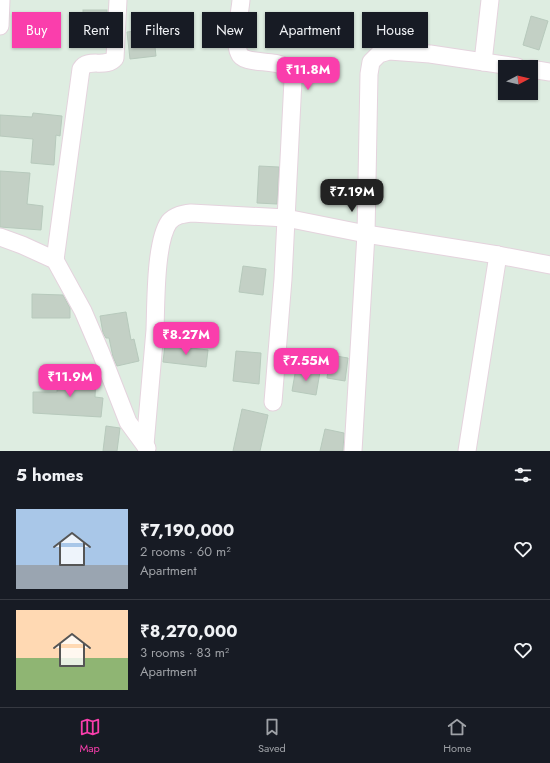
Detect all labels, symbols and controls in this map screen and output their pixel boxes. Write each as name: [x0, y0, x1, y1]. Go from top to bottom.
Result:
chip: Buy: [12, 12, 61, 48]
chip: Rent: [69, 12, 123, 48]
chip: Filters: [131, 12, 194, 48]
chip: New: [202, 12, 257, 48]
chip: Apartment: [265, 12, 354, 48]
chip: House: [362, 12, 428, 48]
pin: ₹11.8M: [275, 57, 341, 91]
text: ₹11.8M: [286, 60, 330, 79]
north arrow: [498, 60, 538, 100]
map controls: [498, 60, 538, 100]
pin: ₹7.19M: [319, 179, 385, 213]
text: ₹7.19M: [329, 182, 375, 201]
pin: ₹8.27M: [153, 322, 219, 356]
text: ₹8.27M: [162, 325, 210, 344]
pin: ₹7.55M: [273, 348, 339, 382]
text: ₹7.55M: [283, 351, 329, 370]
pin: ₹11.9M: [37, 364, 103, 398]
text: ₹11.9M: [47, 367, 93, 386]
text: 5 homes: [16, 463, 83, 487]
icon: filters: [512, 464, 534, 486]
text: ₹7,190,000: [140, 518, 234, 542]
icon: home: [48, 525, 96, 573]
icon: heart: [512, 538, 534, 560]
text: 2 rooms · 60 m²: [140, 542, 231, 561]
text: Apartment: [140, 561, 197, 580]
text: ₹8,270,000: [140, 619, 238, 643]
icon: home: [48, 626, 96, 674]
icon: heart: [512, 639, 534, 661]
text: 3 rooms · 83 m²: [140, 643, 229, 662]
text: Apartment: [140, 662, 197, 681]
tab: Map: [79, 716, 101, 756]
tab: Saved: [258, 716, 286, 756]
tab: Home: [443, 716, 471, 756]

